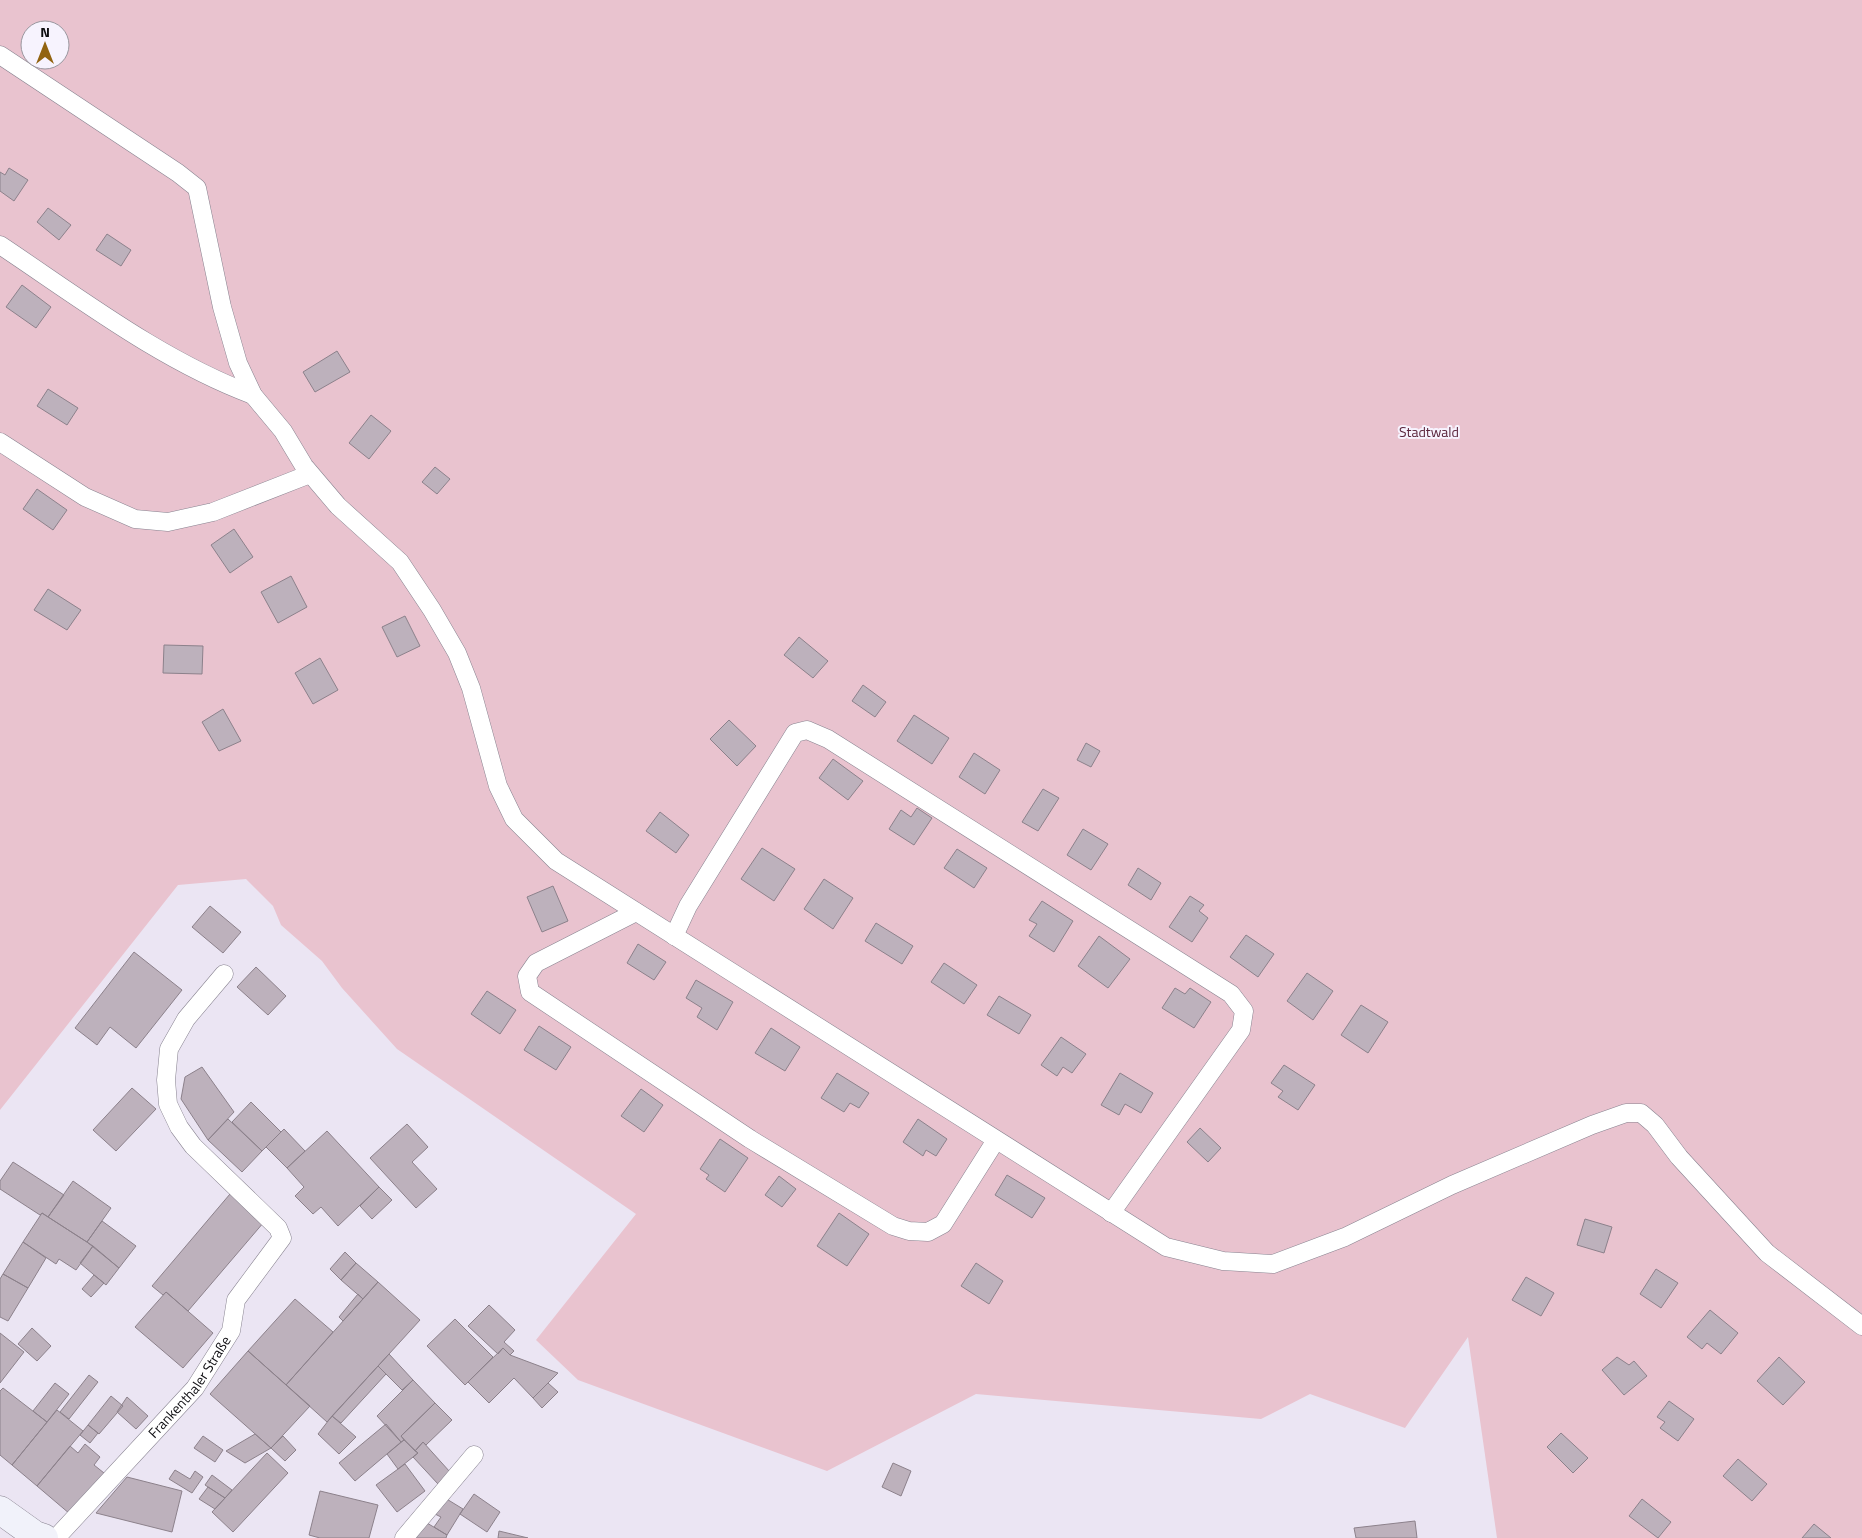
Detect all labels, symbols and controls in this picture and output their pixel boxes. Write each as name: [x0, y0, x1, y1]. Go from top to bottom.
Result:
north arrow: [20, 20, 70, 70]
text: N: [40, 21, 50, 42]
park label: Stadtwald: [1399, 421, 1459, 442]
street label: Frankenthaler Straße: [143, 1332, 235, 1442]

